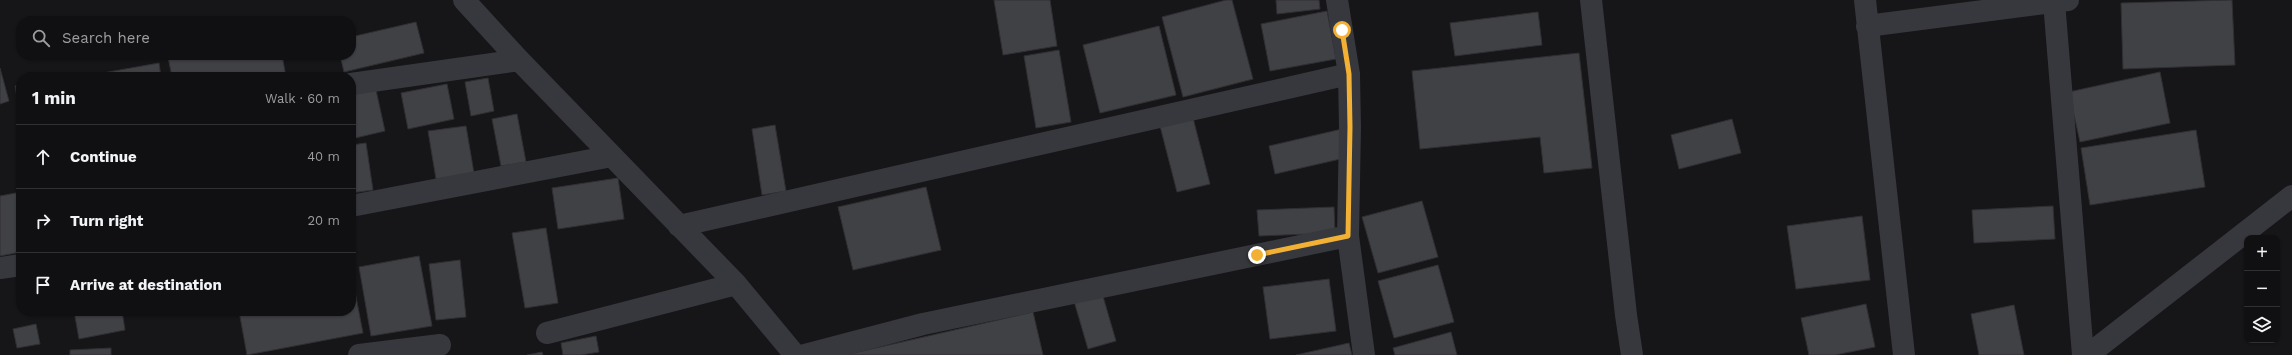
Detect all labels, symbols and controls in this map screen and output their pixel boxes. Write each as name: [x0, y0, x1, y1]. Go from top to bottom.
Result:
search box: [16, 16, 356, 60]
route start: [1333, 21, 1351, 39]
icon: search: [30, 27, 52, 49]
text: Search here: [62, 29, 150, 47]
text: 1 min: [32, 88, 76, 108]
text: Walk · 60 m: [265, 91, 340, 106]
icon: ahead: [32, 146, 54, 168]
text: Continue: [70, 148, 137, 166]
text: 40 m: [307, 149, 340, 164]
icon: right: [32, 210, 54, 232]
text: Turn right: [70, 212, 143, 230]
text: 20 m: [308, 213, 340, 228]
map controls: [2244, 235, 2280, 343]
button: +: [2244, 235, 2280, 271]
route end: [1248, 246, 1266, 264]
button: −: [2244, 271, 2280, 307]
icon: arrive: [32, 274, 54, 296]
text: Arrive at destination: [70, 276, 222, 294]
button: layers: [2244, 307, 2280, 343]

